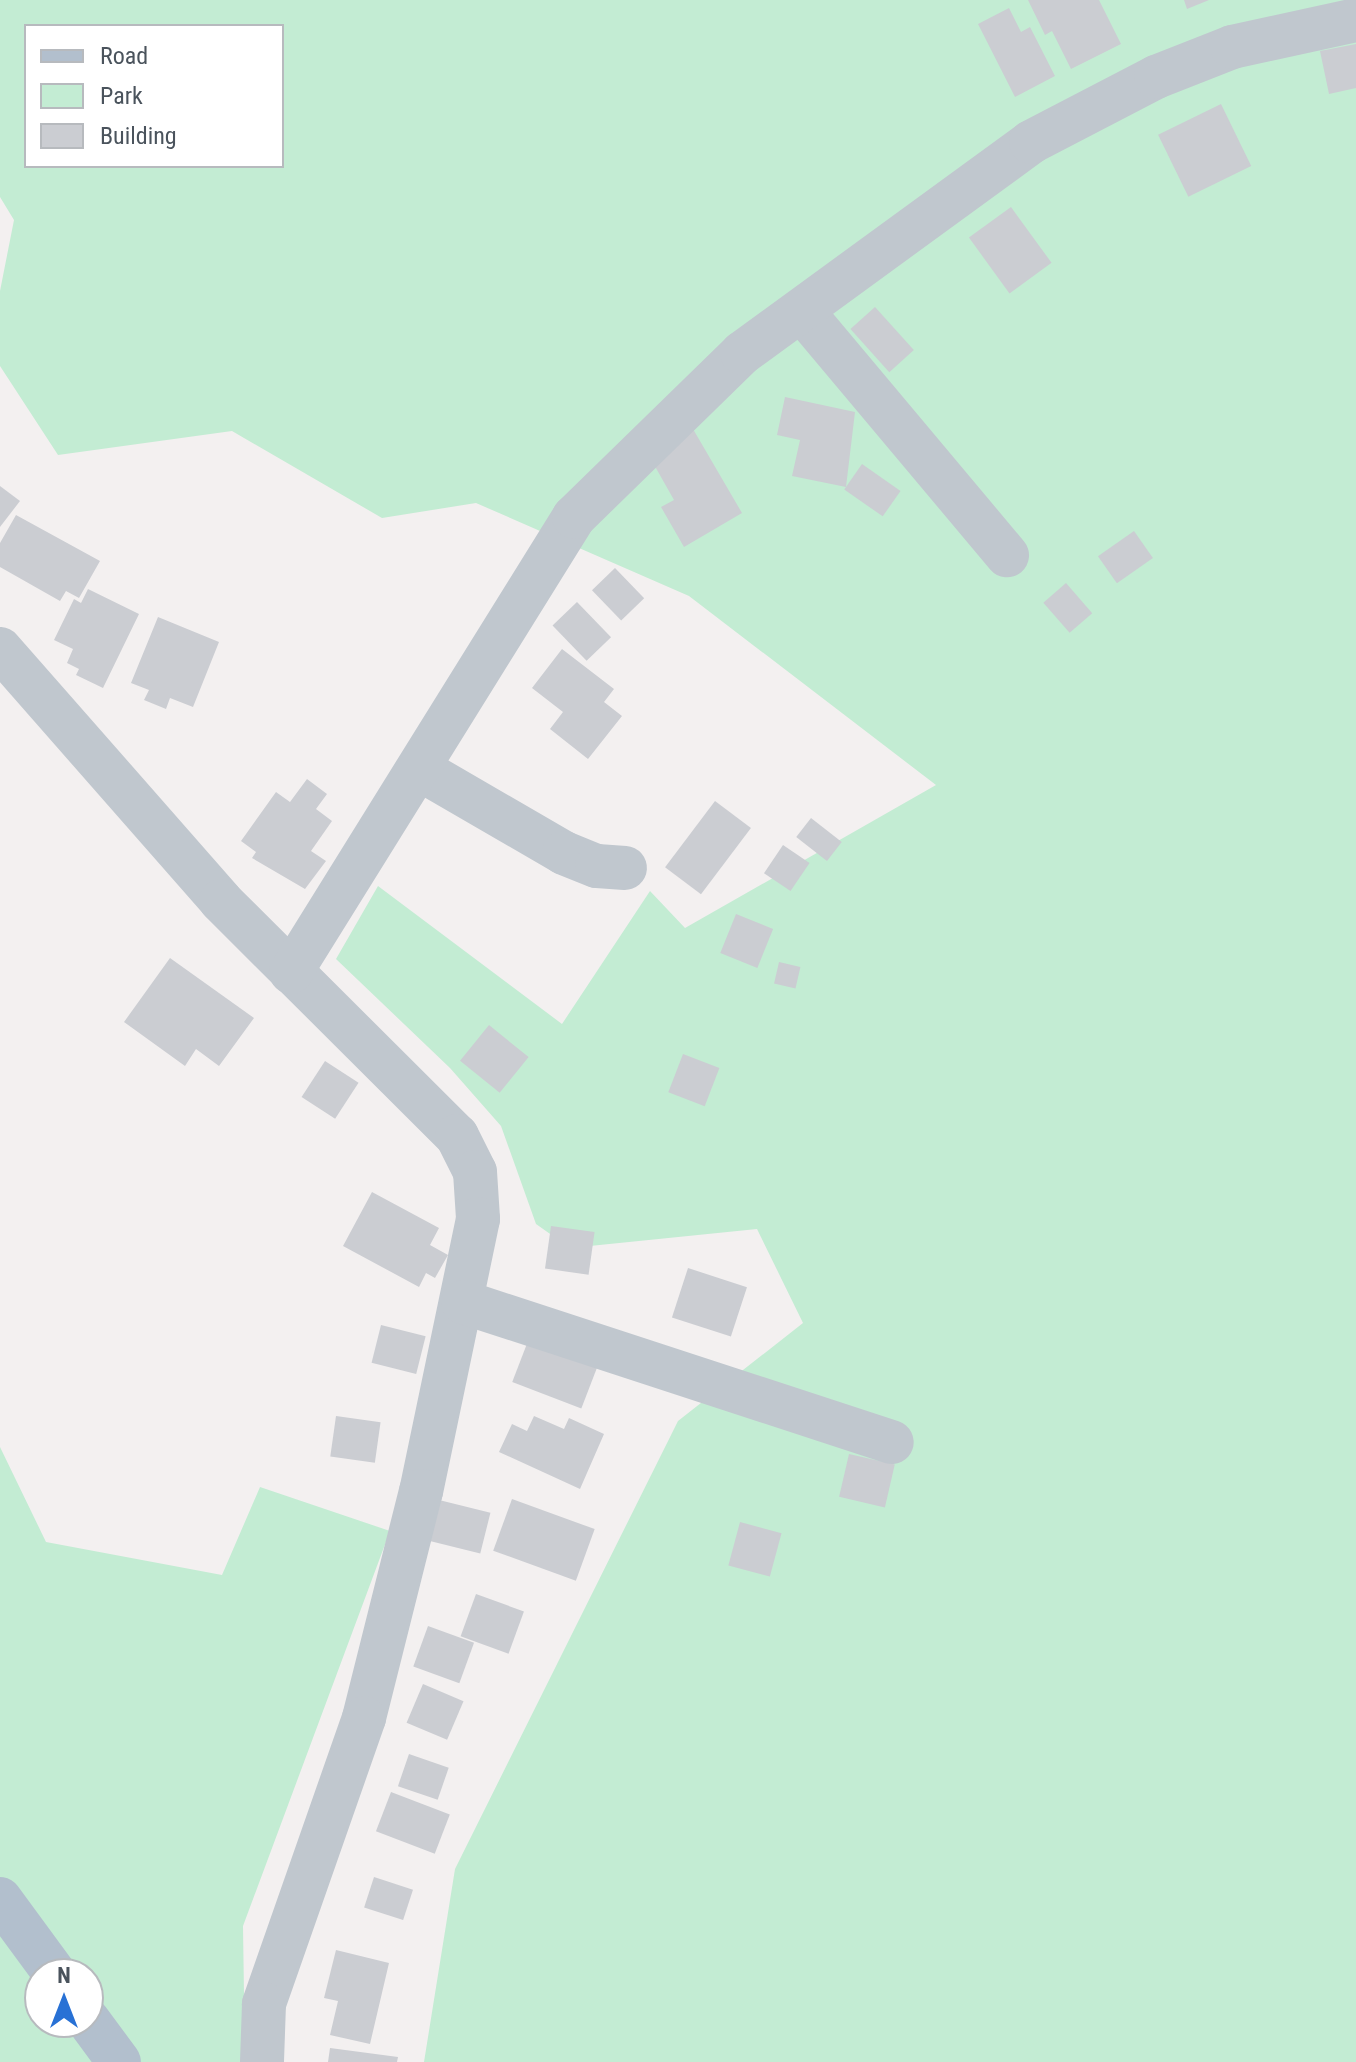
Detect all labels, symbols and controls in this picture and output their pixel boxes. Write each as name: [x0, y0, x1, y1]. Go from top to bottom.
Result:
legend: [24, 24, 284, 168]
text: Road: [100, 42, 148, 70]
text: Park: [100, 82, 143, 110]
text: Building: [100, 122, 177, 150]
north arrow: [24, 1958, 104, 2038]
text: N: [57, 1963, 71, 1988]

